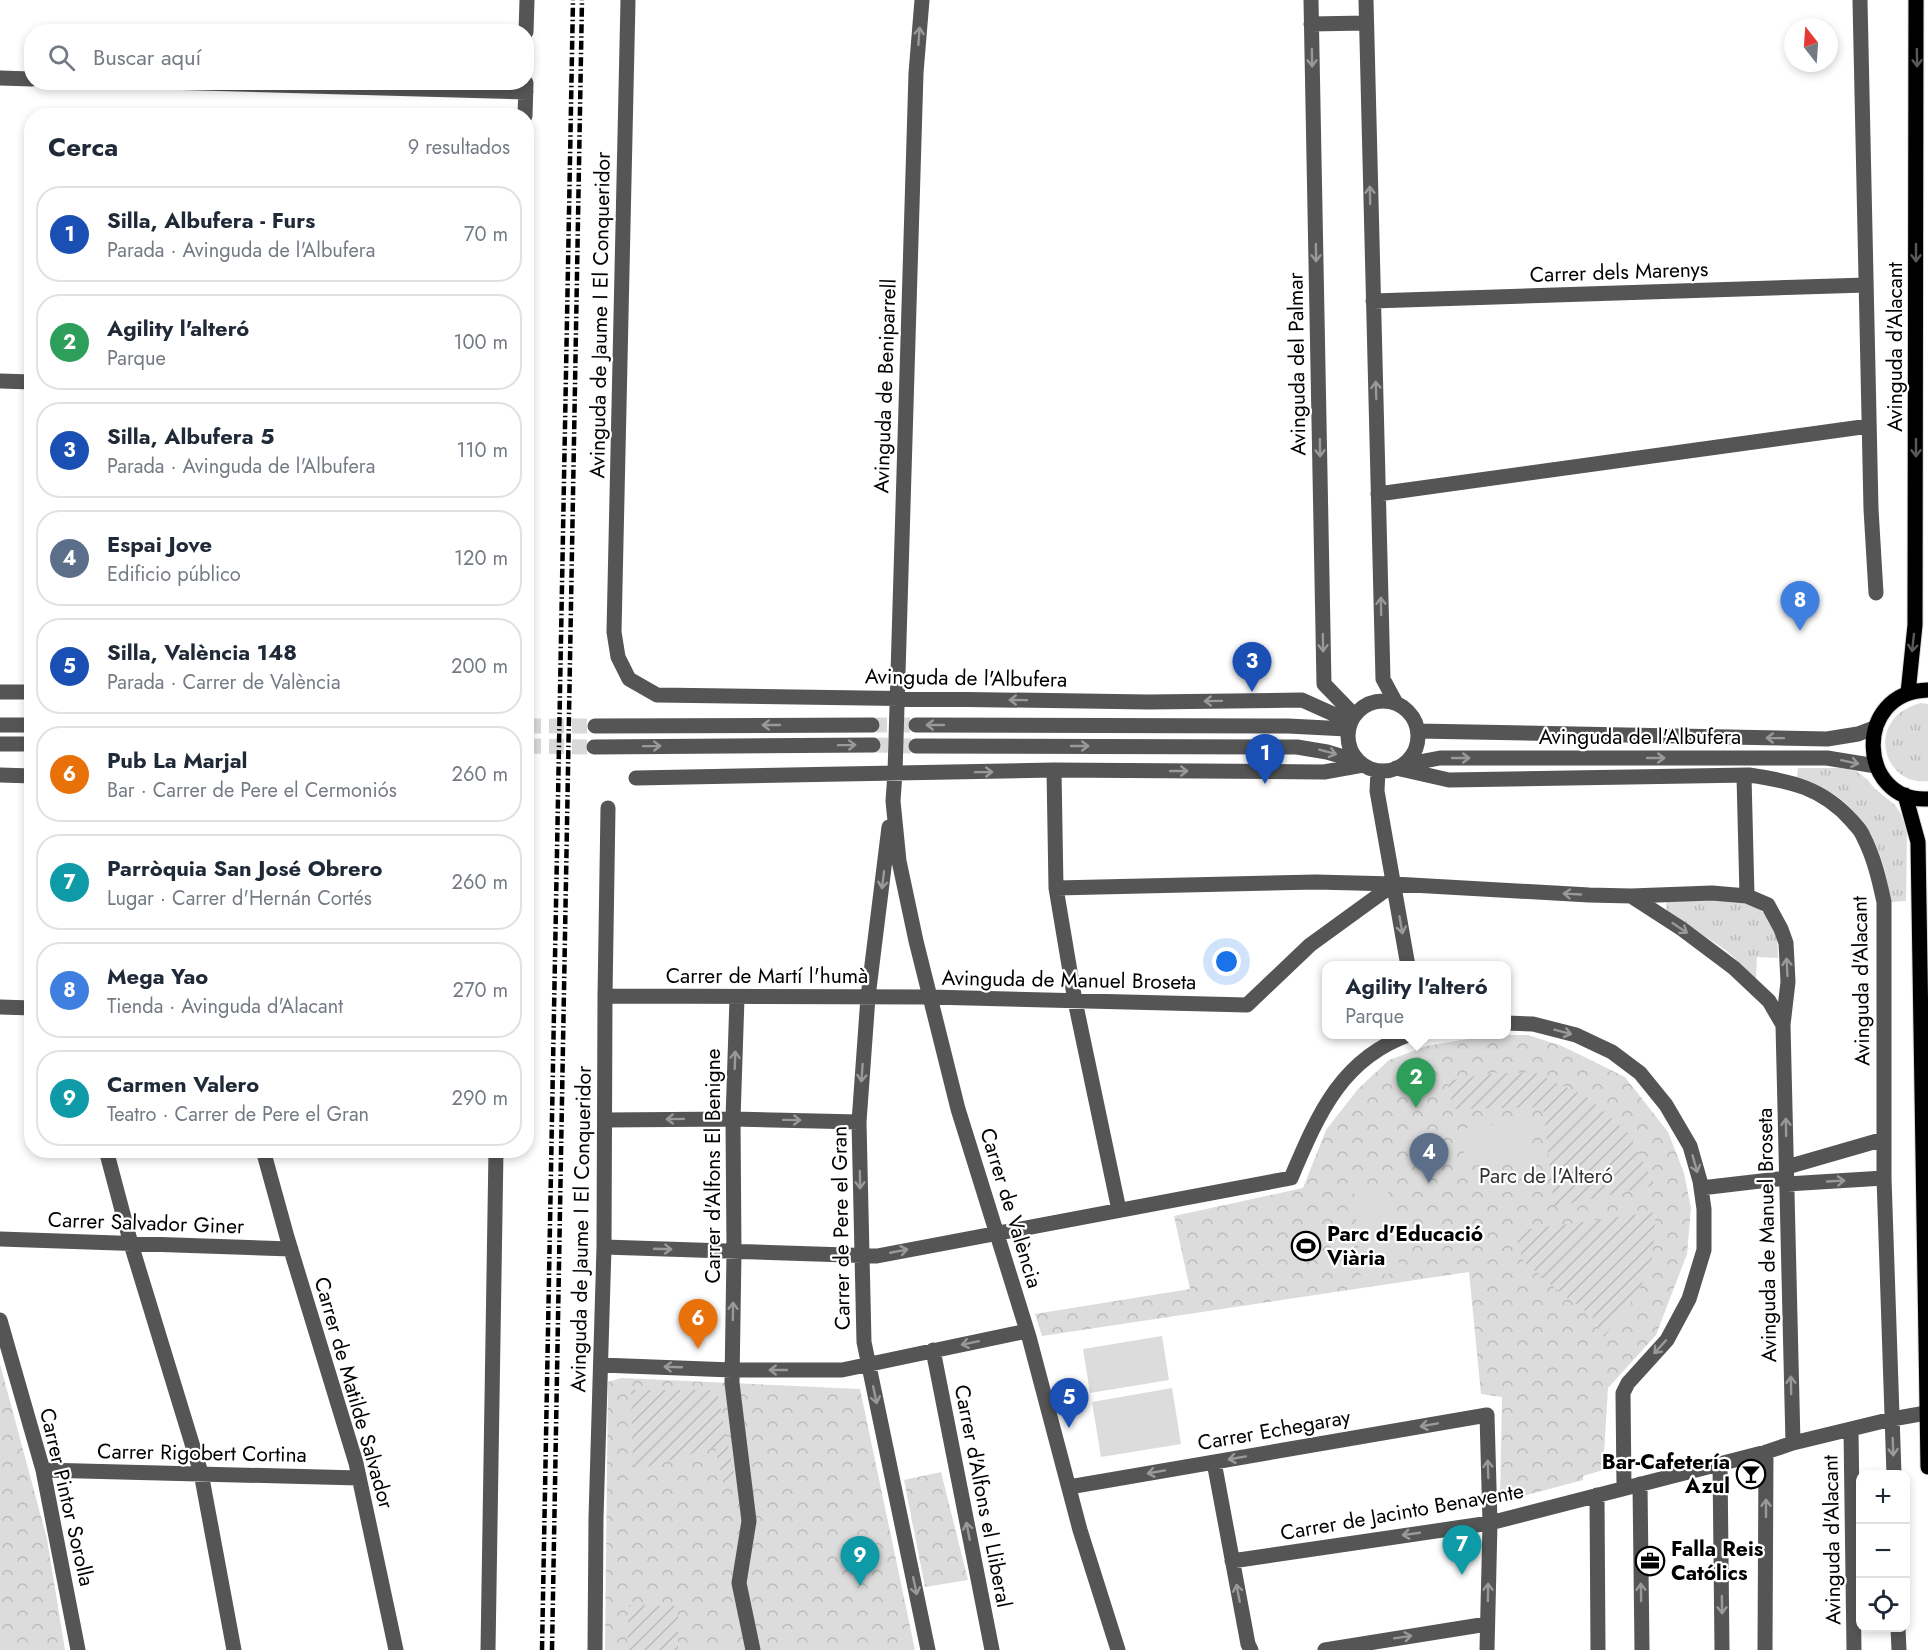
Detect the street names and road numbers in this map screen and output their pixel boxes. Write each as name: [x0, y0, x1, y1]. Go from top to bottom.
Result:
street label: Avinguda de Jaume I El Conqueridor: [582, 151, 618, 479]
street label: Carrer dels Marenys: [1529, 254, 1709, 290]
street label: Avinguda d'Alacant: [1880, 262, 1910, 432]
street label: Avinguda del Palmar: [1280, 271, 1314, 456]
street label: Avinguda de Beniparrell: [866, 278, 904, 494]
street label: Avinguda de l'Albufera: [865, 661, 1067, 695]
street label: Avinguda de l'Albufera: [1539, 722, 1741, 752]
street label: Avinguda d'Alacant: [1845, 896, 1877, 1066]
street label: Carrer de Martí l'humà: [666, 961, 868, 991]
street label: Avinguda de Manuel Broseta: [941, 963, 1197, 997]
street label: Carrer d'Alfons El Benigne: [698, 1048, 728, 1284]
street label: Avinguda de Jaume I El Conqueridor: [563, 1065, 599, 1393]
street label: Avinguda de Manuel Broseta: [1750, 1107, 1784, 1363]
street label: Carrer de València: [972, 1124, 1050, 1292]
street label: Carrer de Pere el Gran: [824, 1126, 858, 1330]
street label: Carrer Salvador Giner: [47, 1205, 245, 1241]
street label: Carrer de Matilde Salvador: [307, 1274, 402, 1513]
street label: Carrer d'Alfons el Lliberal: [947, 1382, 1019, 1610]
street label: Carrer Echegaray: [1195, 1402, 1354, 1458]
street label: Carrer Pintor Sorolla: [32, 1405, 102, 1589]
street label: Carrer Rigobert Cortina: [97, 1436, 307, 1470]
street label: Avinguda d'Alacant: [1816, 1455, 1848, 1625]
street label: Carrer de Jacinto Benavente: [1278, 1476, 1526, 1548]

